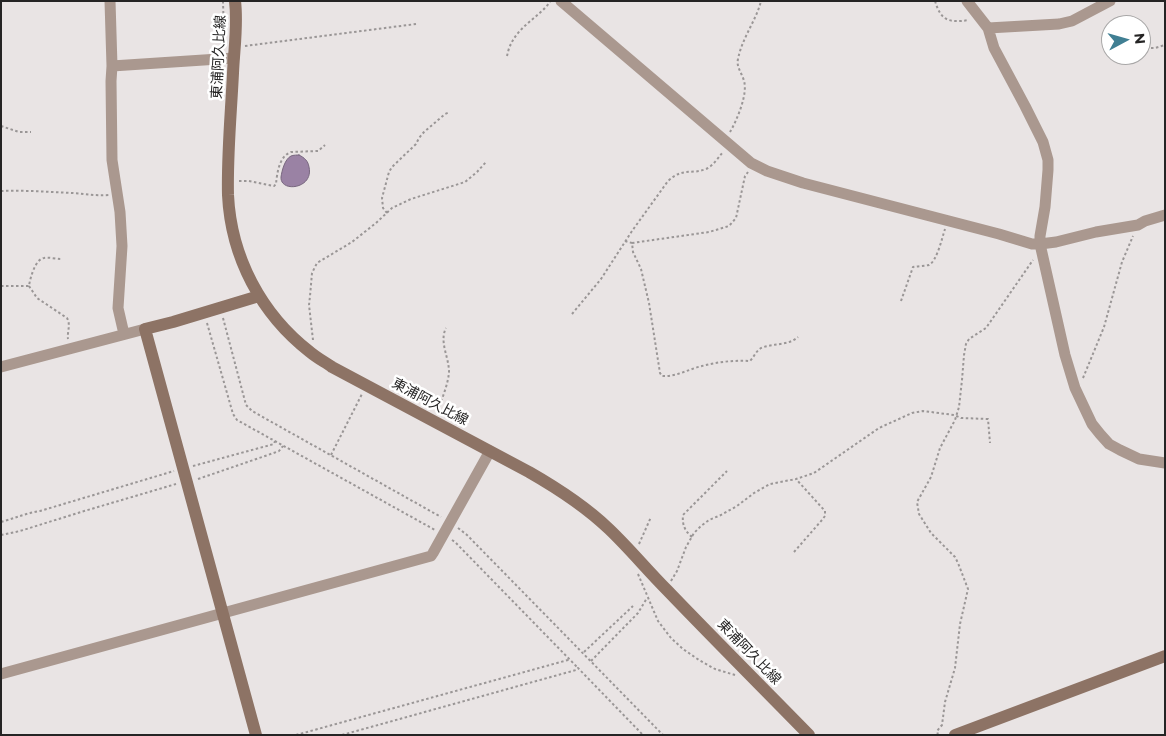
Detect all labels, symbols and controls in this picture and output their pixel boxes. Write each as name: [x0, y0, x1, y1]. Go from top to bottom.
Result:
street label: 東浦阿久比線: [208, 15, 230, 99]
north arrow: [1101, 15, 1151, 65]
text: N: [1130, 32, 1149, 45]
street label: 東浦阿久比線: [389, 375, 471, 429]
street label: 東浦阿久比線: [714, 616, 784, 688]

